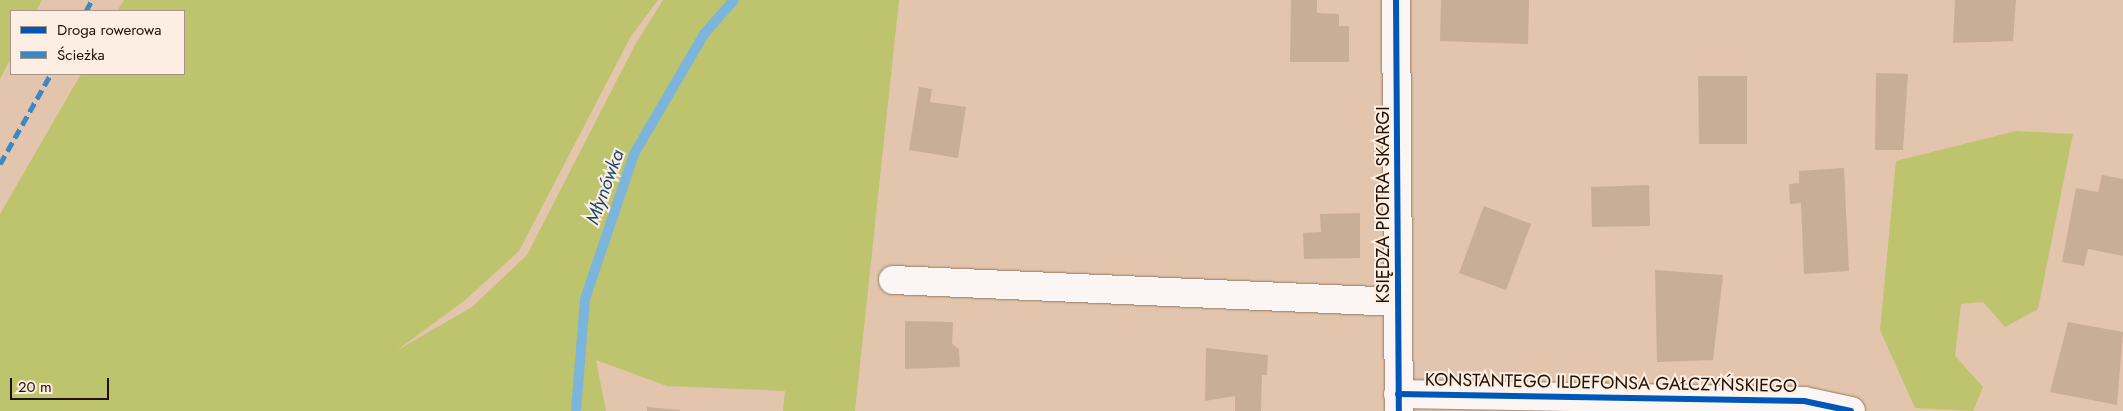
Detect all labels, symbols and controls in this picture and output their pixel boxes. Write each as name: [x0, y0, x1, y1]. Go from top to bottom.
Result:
legend: [10, 10, 185, 75]
text: Droga rowerowa: [57, 19, 161, 41]
text: Ścieżka: [57, 44, 105, 66]
street label: KSIĘDZA PIOTRA SKARGI: [1372, 106, 1394, 304]
water label: Młynówka: [581, 146, 629, 228]
scale bar: [12, 368, 111, 400]
street label: KONSTANTEGO ILDEFONSA GAŁCZYŃSKIEGO: [1425, 369, 1797, 397]
text: 20 m: [18, 376, 52, 398]

